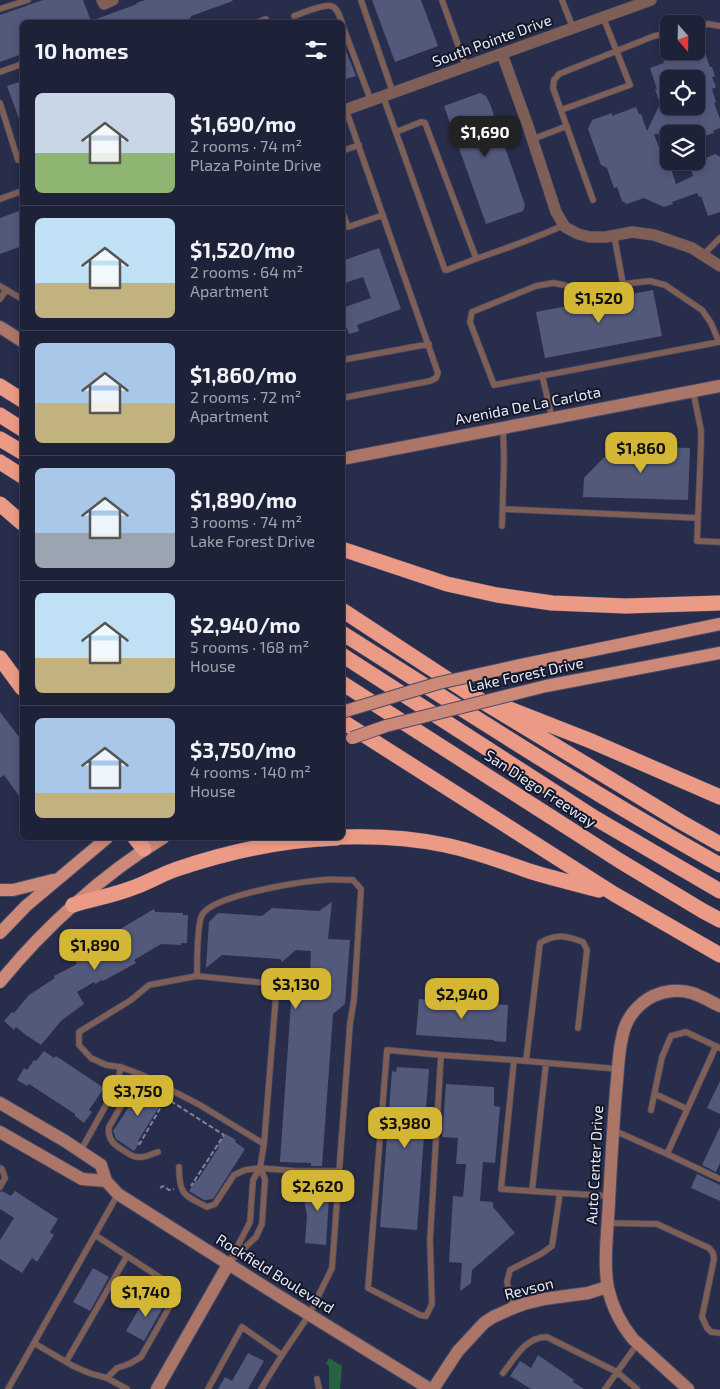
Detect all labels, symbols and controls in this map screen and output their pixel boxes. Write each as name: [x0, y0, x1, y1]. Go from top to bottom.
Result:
street label: South Pointe Drive: [430, 10, 554, 70]
north arrow: [660, 15, 705, 60]
map controls: [660, 15, 705, 170]
icon: filters: [302, 36, 330, 64]
text: 10 homes: [35, 38, 128, 63]
button: locate: [660, 70, 705, 115]
text: $1,690/mo: [190, 111, 296, 136]
icon: home: [75, 113, 135, 173]
pin: $1,690: [444, 116, 526, 158]
text: $1,690: [460, 122, 510, 141]
button: layers: [660, 125, 705, 170]
text: 2 rooms · 74 m²: [190, 136, 302, 155]
text: Plaza Pointe Drive: [190, 155, 321, 174]
text: $1,520/mo: [190, 237, 295, 262]
icon: home: [75, 238, 135, 298]
text: 2 rooms · 64 m²: [190, 262, 303, 281]
text: Apartment: [190, 281, 269, 300]
pin: $1,520: [558, 282, 640, 324]
text: $1,520: [575, 288, 623, 307]
text: $1,860/mo: [190, 362, 297, 387]
icon: home: [75, 363, 135, 423]
street label: Avenida De La Carlota: [453, 382, 602, 428]
text: 2 rooms · 72 m²: [190, 387, 301, 406]
text: Apartment: [190, 406, 269, 425]
pin: $1,860: [600, 432, 682, 474]
text: $1,860: [616, 438, 666, 457]
text: $1,890/mo: [190, 487, 297, 512]
icon: home: [75, 488, 135, 548]
text: 3 rooms · 74 m²: [190, 512, 302, 531]
text: Lake Forest Drive: [190, 531, 315, 550]
text: $2,940/mo: [190, 612, 300, 637]
icon: home: [75, 613, 135, 673]
text: 5 rooms · 168 m²: [190, 637, 309, 656]
street label: Lake Forest Drive: [467, 653, 585, 695]
text: House: [190, 656, 236, 675]
text: $3,750/mo: [190, 737, 296, 762]
icon: home: [75, 738, 135, 798]
street label: San Diego Freeway: [482, 746, 600, 831]
text: 4 rooms · 140 m²: [190, 762, 311, 781]
text: House: [190, 781, 236, 800]
pin: $1,890: [54, 928, 136, 971]
text: $1,890: [70, 935, 120, 954]
pin: $3,130: [255, 968, 337, 1010]
text: $3,130: [272, 974, 320, 993]
pin: $2,940: [421, 978, 503, 1020]
text: $2,940: [436, 984, 488, 1003]
pin: $3,750: [97, 1074, 179, 1117]
text: $3,750: [113, 1081, 163, 1100]
street label: Auto Center Drive: [582, 1105, 606, 1225]
pin: $3,980: [364, 1106, 446, 1149]
text: $3,980: [379, 1113, 431, 1132]
pin: $2,620: [277, 1170, 359, 1212]
text: $2,620: [292, 1176, 344, 1195]
street label: Rockfield Boulevard: [213, 1230, 338, 1317]
street label: Revson: [502, 1273, 555, 1303]
pin: $1,740: [105, 1276, 187, 1318]
text: $1,740: [122, 1282, 170, 1301]

